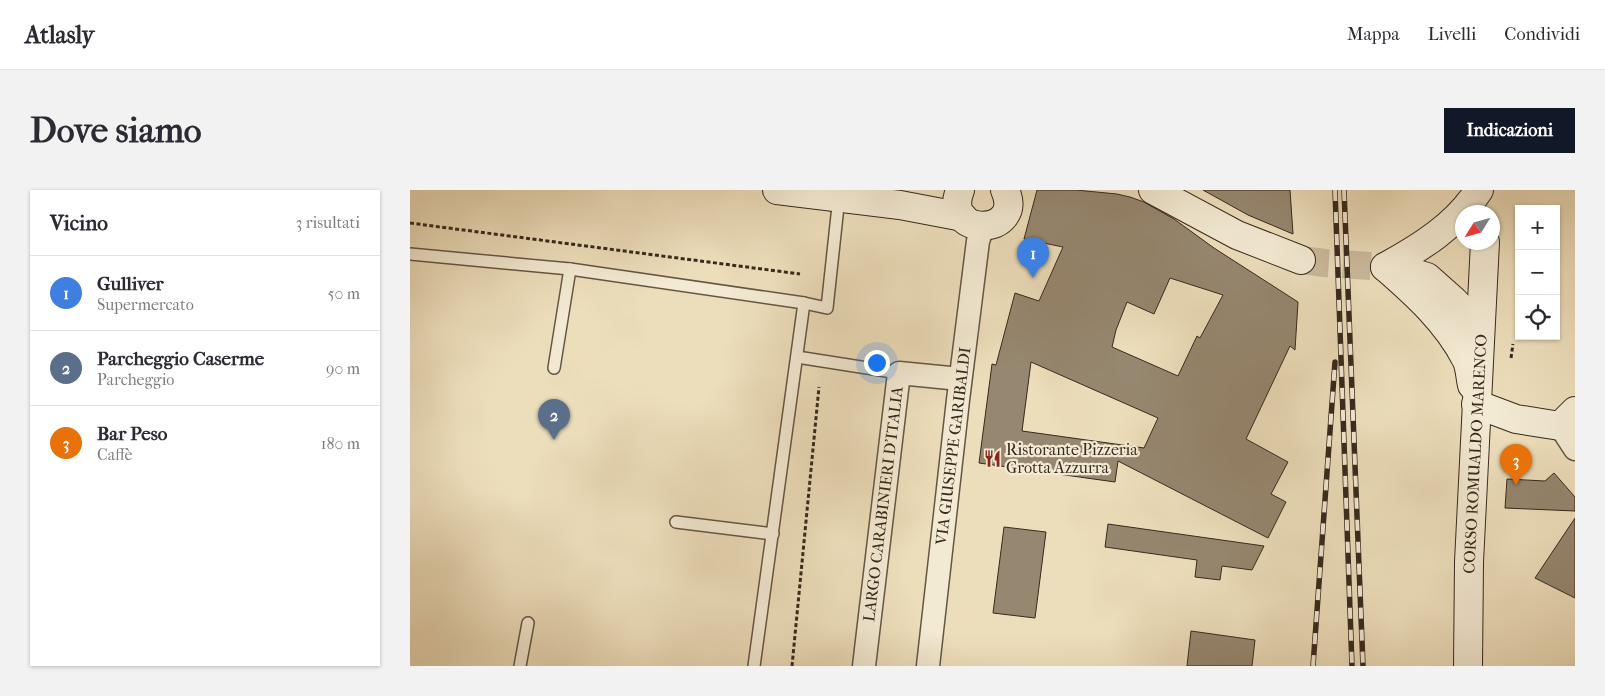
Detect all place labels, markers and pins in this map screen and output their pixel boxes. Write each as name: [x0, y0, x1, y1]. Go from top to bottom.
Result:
pin: 1: [1017, 237, 1049, 278]
pin: 2: [538, 399, 570, 440]
place label: Ristorante Pizzeria Grotta Azzurra: [1006, 440, 1138, 477]
pin: 3: [1500, 444, 1532, 485]
restaurant icon: Ristorante Pizzeria Grotta Azzurra: [982, 448, 1002, 468]

